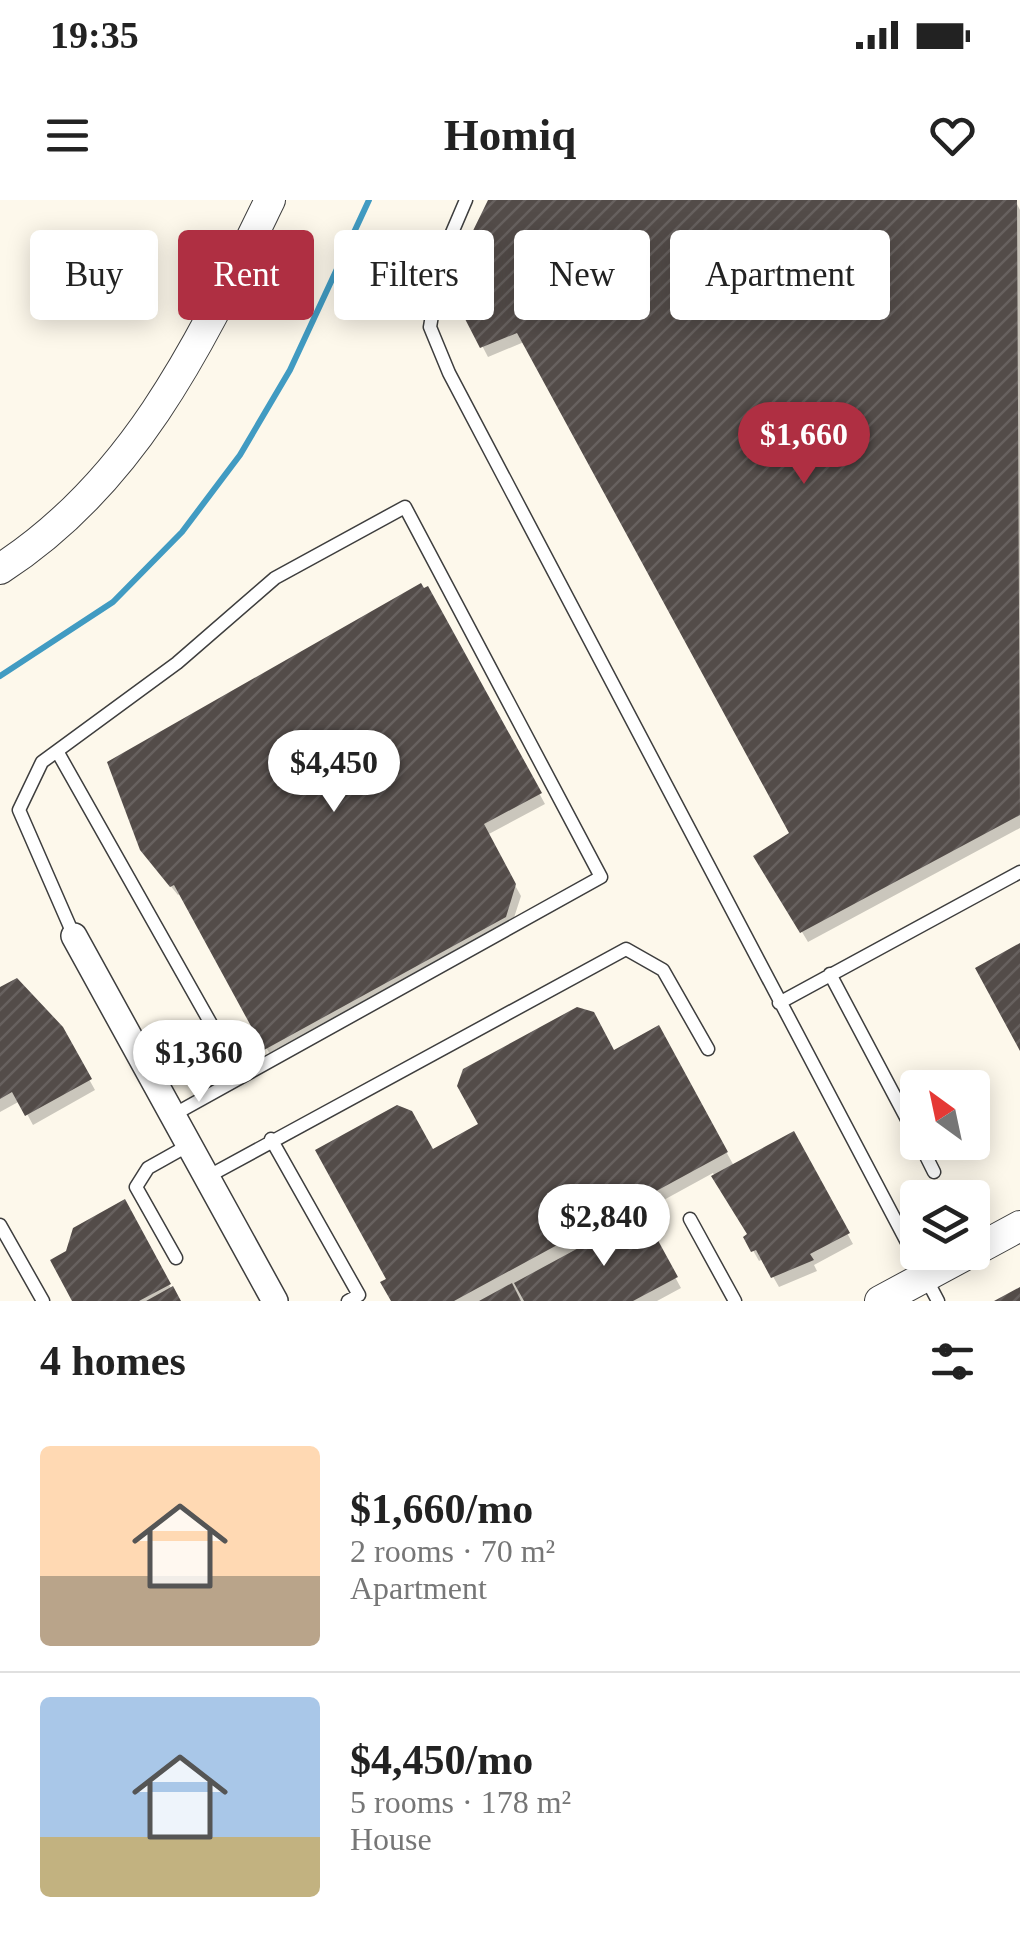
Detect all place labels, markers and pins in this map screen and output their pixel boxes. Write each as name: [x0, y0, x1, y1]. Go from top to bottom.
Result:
pin: $1,660: [723, 402, 885, 487]
pin: $4,450: [253, 730, 415, 815]
pin: $1,360: [118, 1020, 280, 1105]
pin: $2,840: [523, 1184, 685, 1269]

